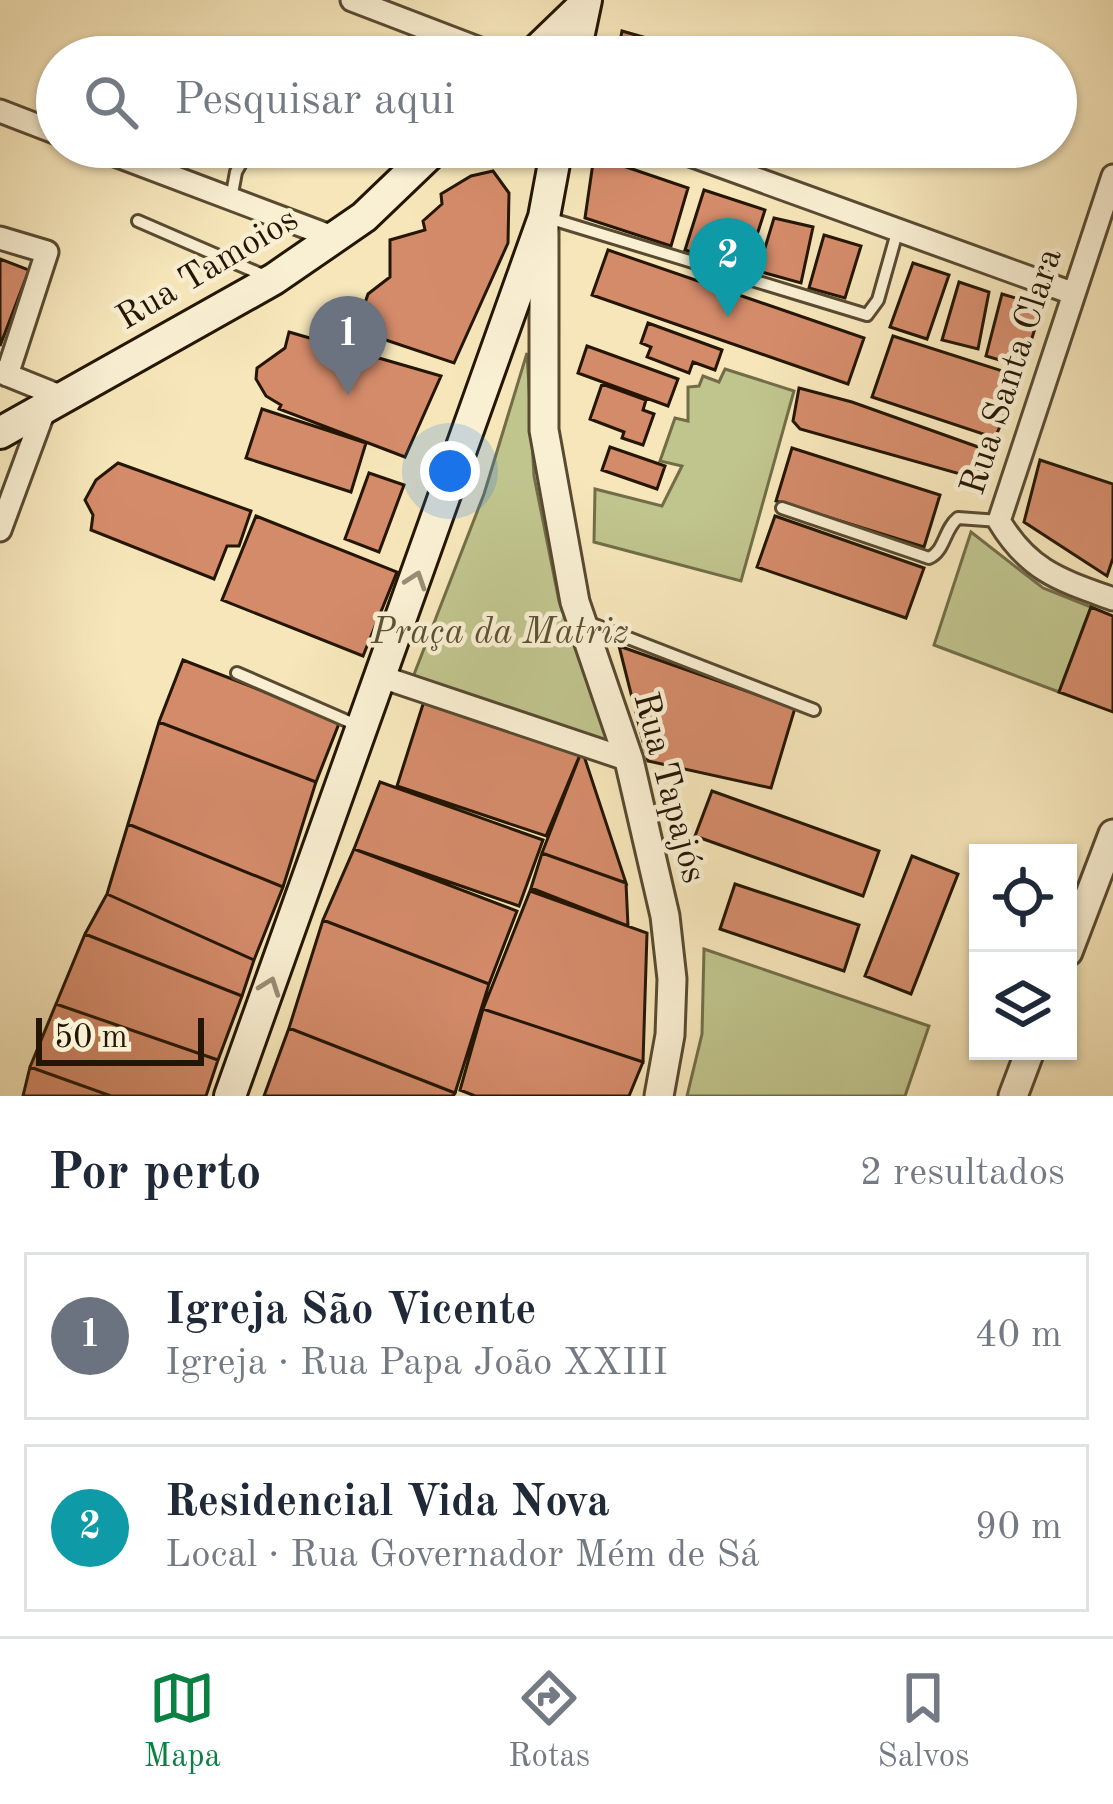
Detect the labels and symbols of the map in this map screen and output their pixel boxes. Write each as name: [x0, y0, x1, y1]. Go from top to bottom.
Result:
street label: Rua Tamoios: [111, 202, 305, 338]
pin: 2: [689, 218, 767, 317]
street label: Rua Santa Clara: [956, 244, 1070, 500]
pin: 1: [309, 296, 387, 395]
your location: [420, 441, 480, 501]
one-way arrow: [402, 570, 426, 591]
park label: Praça da Matriz: [370, 616, 629, 652]
street label: Rua Tapajós: [625, 689, 711, 887]
one-way arrow: [256, 977, 280, 998]
scale bar: [36, 1012, 204, 1065]

